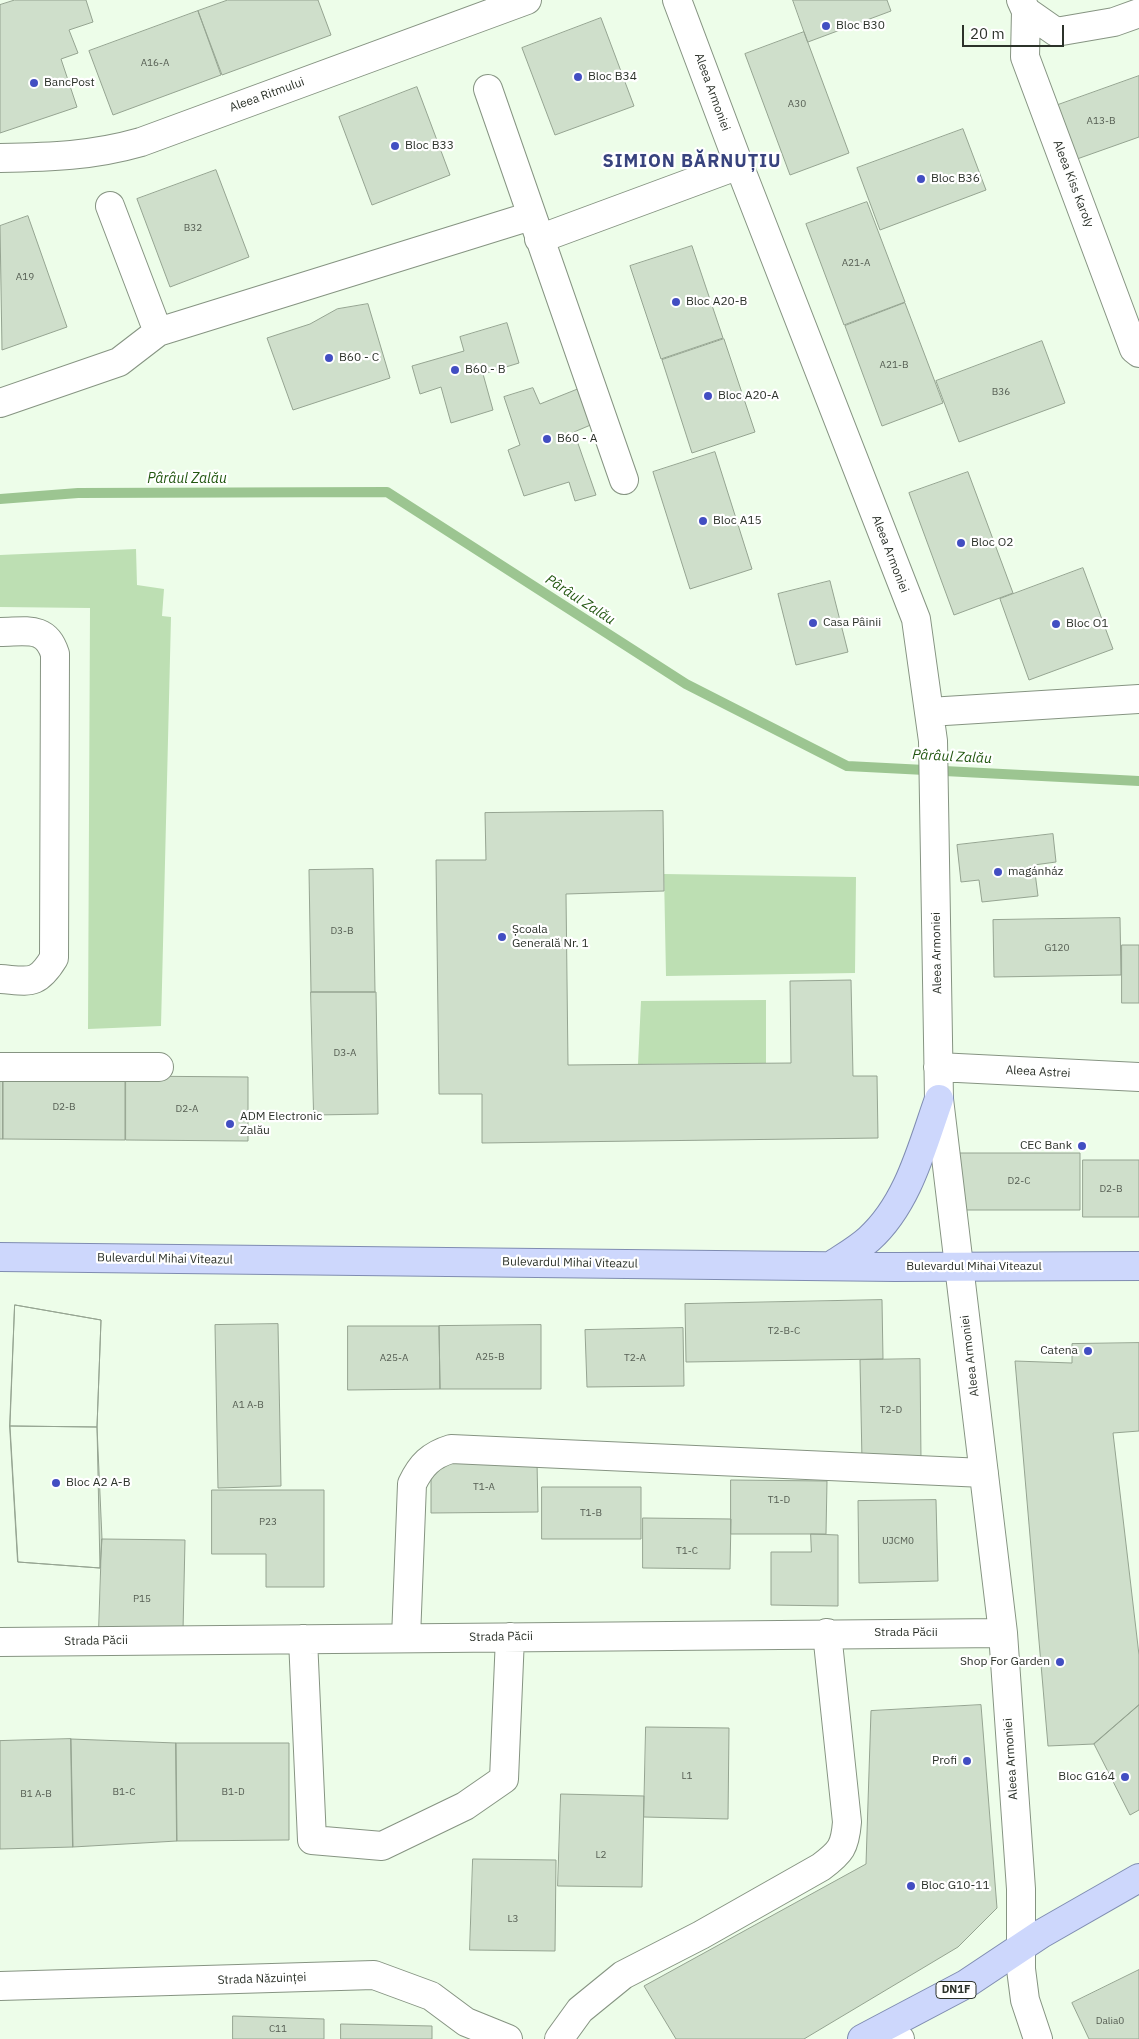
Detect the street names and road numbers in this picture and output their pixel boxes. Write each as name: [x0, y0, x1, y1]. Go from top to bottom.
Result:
street label: Aleea Armoniei: [691, 51, 733, 133]
street label: Aleea Ritmului: [228, 75, 306, 115]
street label: Aleea Kiss Karoly: [1050, 138, 1096, 230]
street label: Aleea Armoniei: [869, 513, 911, 595]
street label: Aleea Armoniei: [929, 912, 945, 994]
street label: Aleea Astrei: [1005, 1063, 1071, 1081]
street label: Bulevardul Mihai Viteazul: [97, 1251, 233, 1267]
street label: Bulevardul Mihai Viteazul: [502, 1255, 638, 1271]
street label: Bulevardul Mihai Viteazul: [906, 1260, 1042, 1274]
street label: Aleea Armoniei: [958, 1314, 982, 1398]
street label: Strada Păcii: [874, 1626, 938, 1640]
street label: Strada Păcii: [469, 1629, 533, 1645]
street label: Strada Păcii: [64, 1633, 128, 1649]
street label: Aleea Armoniei: [1001, 1718, 1021, 1800]
street label: Strada Năzuinței: [217, 1970, 307, 1988]
road number: DN1F: [936, 1982, 976, 1998]

